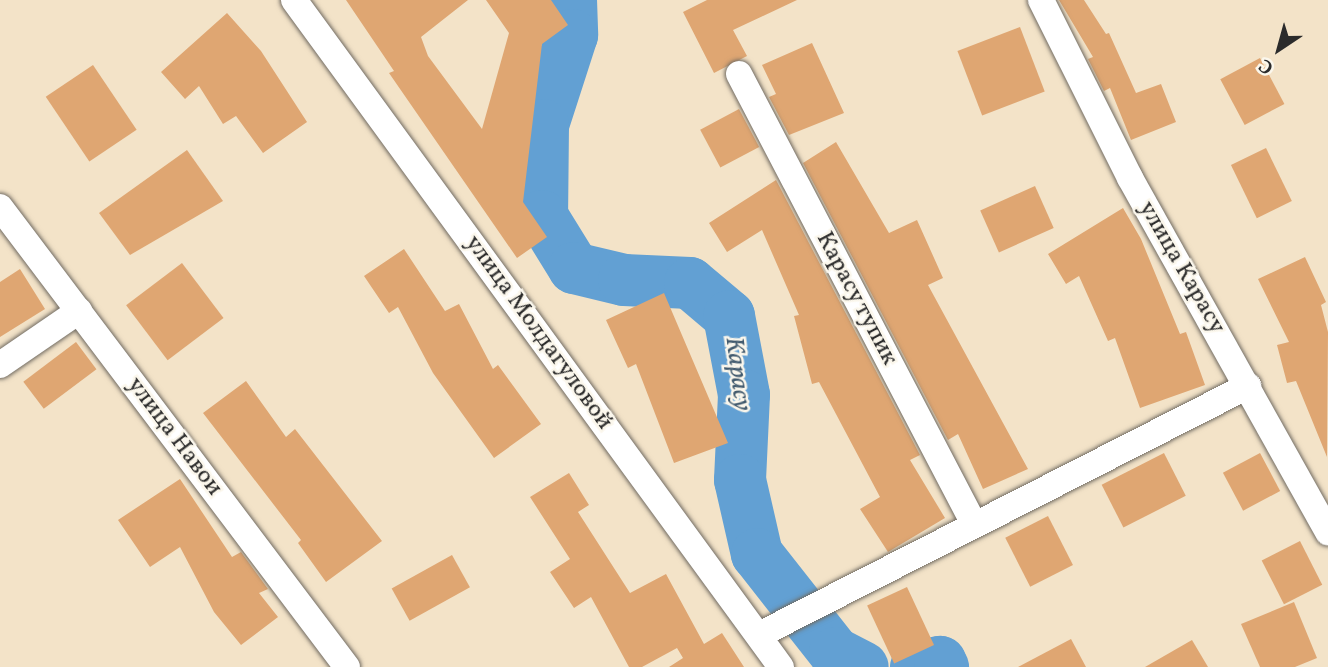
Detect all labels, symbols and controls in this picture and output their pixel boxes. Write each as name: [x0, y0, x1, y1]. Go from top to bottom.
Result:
north arrow: [1244, 14, 1314, 84]
text: С: [1254, 52, 1279, 80]
street label: улица Карасу: [1131, 196, 1231, 340]
street label: Карасу тупик: [808, 227, 904, 371]
street label: улица Молдагуловой: [458, 230, 618, 436]
water label: Карасу: [717, 335, 757, 413]
street label: улица Навои: [120, 372, 228, 502]

